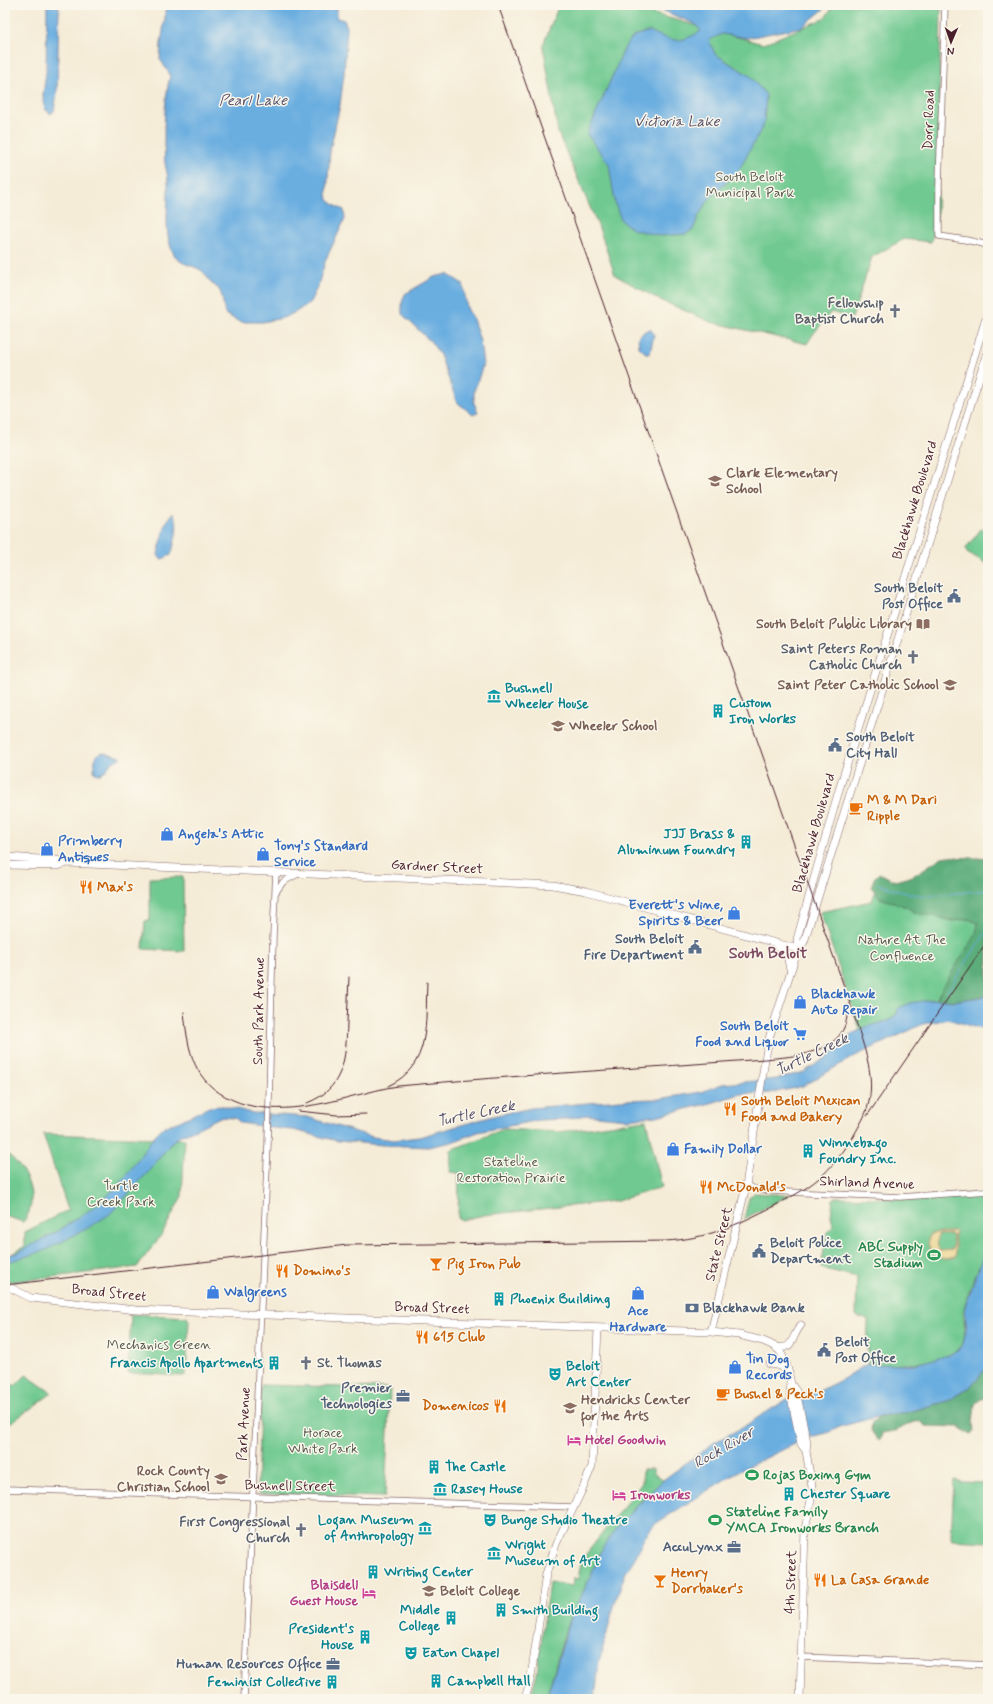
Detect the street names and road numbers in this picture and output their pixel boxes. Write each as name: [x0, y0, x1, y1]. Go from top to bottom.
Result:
street label: Dorr Road: [919, 90, 939, 150]
street label: Blackhawk Boulevard: [888, 438, 942, 562]
street label: Blackhawk Boulevard: [788, 771, 840, 895]
street label: Gardner Street: [390, 856, 484, 878]
street label: South Park Avenue: [249, 957, 269, 1065]
street label: Shirland Avenue: [819, 1172, 915, 1194]
street label: State Street: [701, 1204, 737, 1283]
street label: Broad Street: [71, 1280, 147, 1306]
street label: Broad Street: [394, 1298, 470, 1318]
street label: Park Avenue: [233, 1387, 255, 1461]
street label: Bushnell Street: [244, 1476, 336, 1496]
street label: 4th Street: [781, 1549, 801, 1614]

